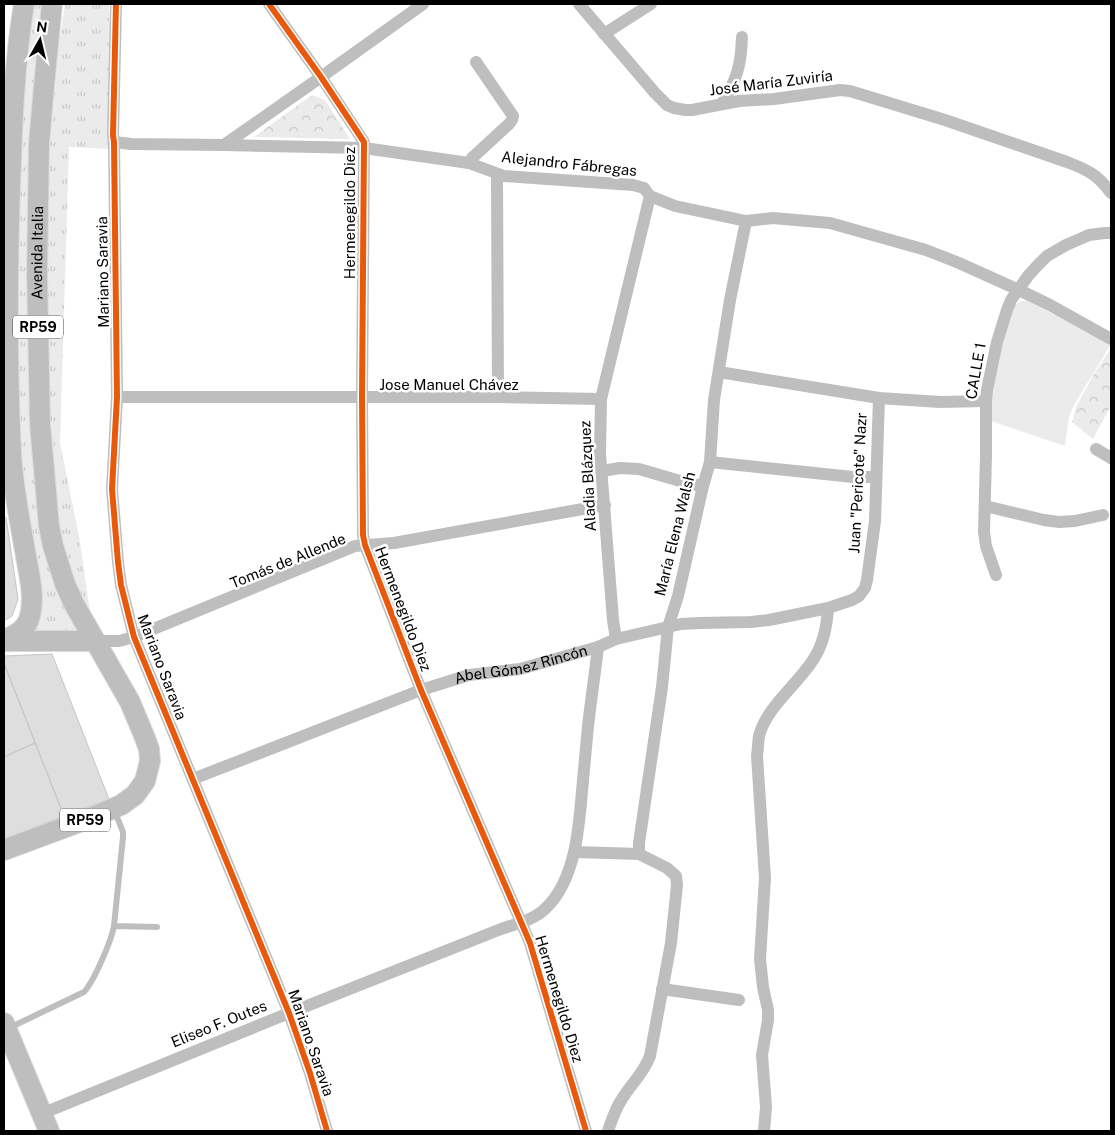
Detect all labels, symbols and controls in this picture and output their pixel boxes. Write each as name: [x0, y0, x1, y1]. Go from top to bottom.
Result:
north arrow: [15, 15, 65, 65]
text: N: [35, 18, 48, 36]
street label: José María Zuviría: [708, 66, 834, 99]
street label: Hermenegildo Diez: [341, 147, 358, 279]
street label: Alejandro Fábregas: [500, 148, 638, 179]
street label: Avenida Italia: [28, 206, 46, 300]
street label: Mariano Saravia: [93, 216, 112, 328]
road number: RP59: [13, 316, 63, 338]
street label: CALLE 1: [962, 341, 989, 401]
street label: Jose Manuel Chávez: [379, 376, 519, 393]
street label: Juan "Pericote" Nazr: [845, 412, 870, 554]
street label: Aladia Blázquez: [576, 420, 599, 532]
street label: María Elena Walsh: [651, 470, 698, 598]
street label: Tomás de Allende: [227, 530, 348, 591]
street label: Hermenegildo Diez: [372, 544, 435, 674]
street label: Mariano Saravia: [135, 612, 190, 722]
street label: Abel Gómez Rincón: [452, 641, 589, 687]
road number: RP59: [60, 808, 110, 832]
street label: Hermenegildo Diez: [532, 933, 587, 1065]
street label: Mariano Saravia: [285, 987, 338, 1098]
street label: Eliseo F. Outes: [168, 997, 269, 1050]

